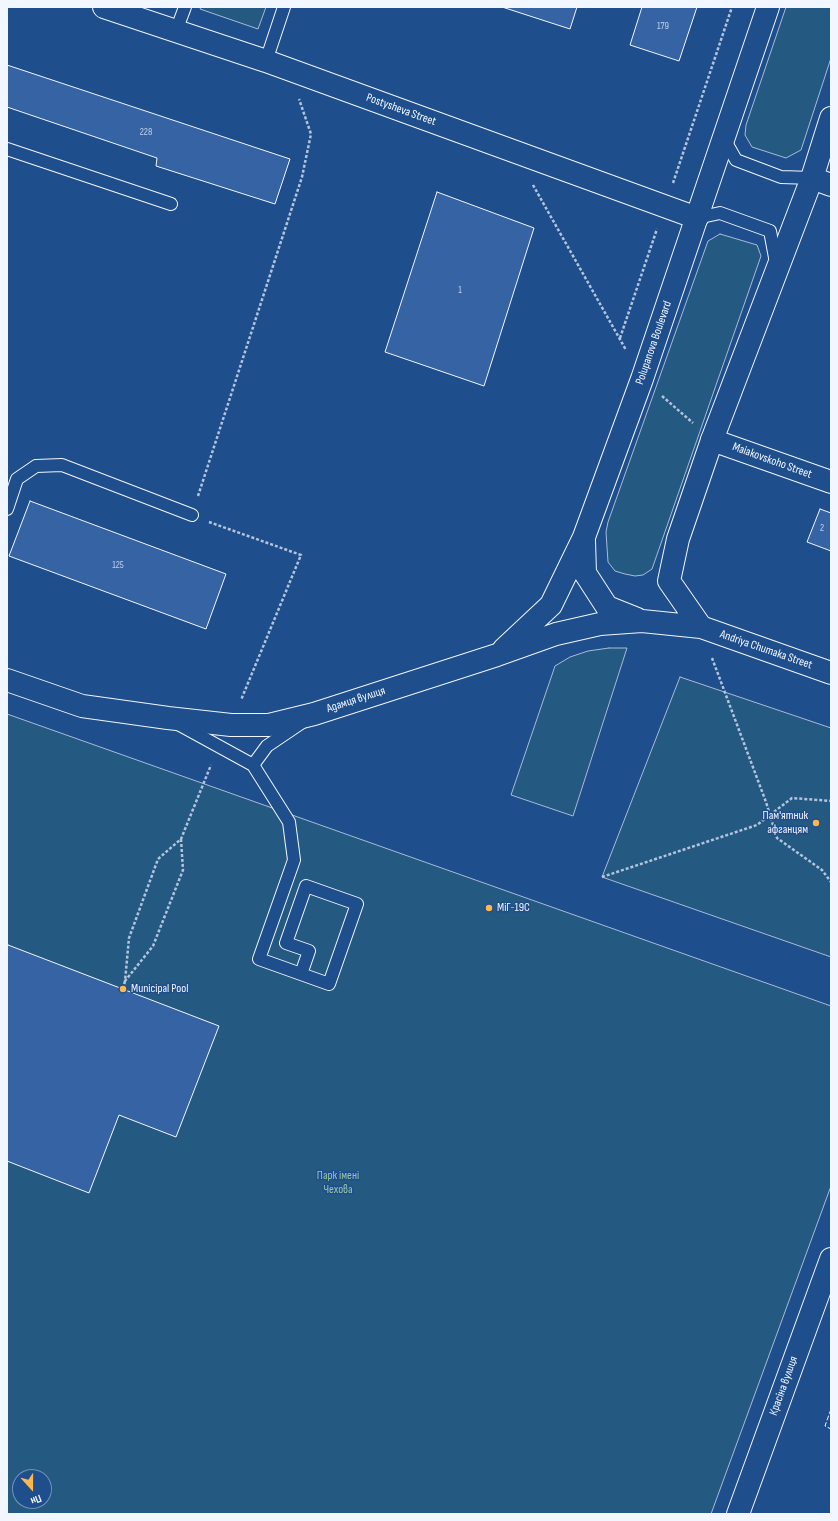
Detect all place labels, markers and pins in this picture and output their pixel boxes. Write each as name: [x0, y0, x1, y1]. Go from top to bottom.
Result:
place label: Пам'ятник афганцям: [763, 809, 808, 837]
marker: Пам'ятник афганцям: [811, 818, 821, 828]
place label: МіГ-19С: [497, 901, 530, 915]
marker: МіГ-19С: [484, 903, 494, 913]
place label: Municipal Pool: [131, 982, 189, 996]
marker: Municipal Pool: [118, 984, 128, 994]

